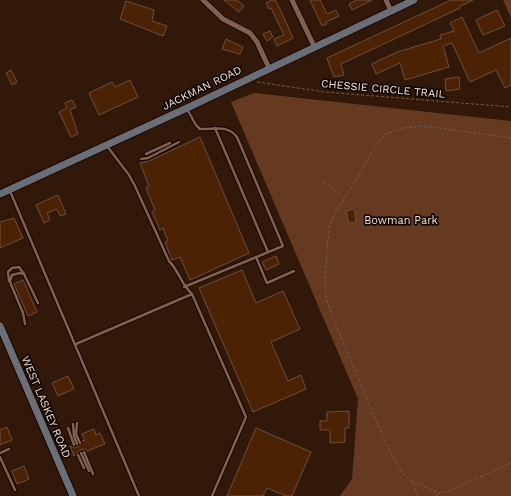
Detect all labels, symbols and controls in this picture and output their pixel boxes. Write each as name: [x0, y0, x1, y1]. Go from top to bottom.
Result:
street label: JACKMAN ROAD: [160, 63, 244, 113]
street label: CHESSIE CIRCLE TRAIL: [320, 77, 446, 101]
park label: Bowman Park: [364, 214, 438, 227]
street label: WEST LASKEY ROAD: [19, 354, 73, 460]

